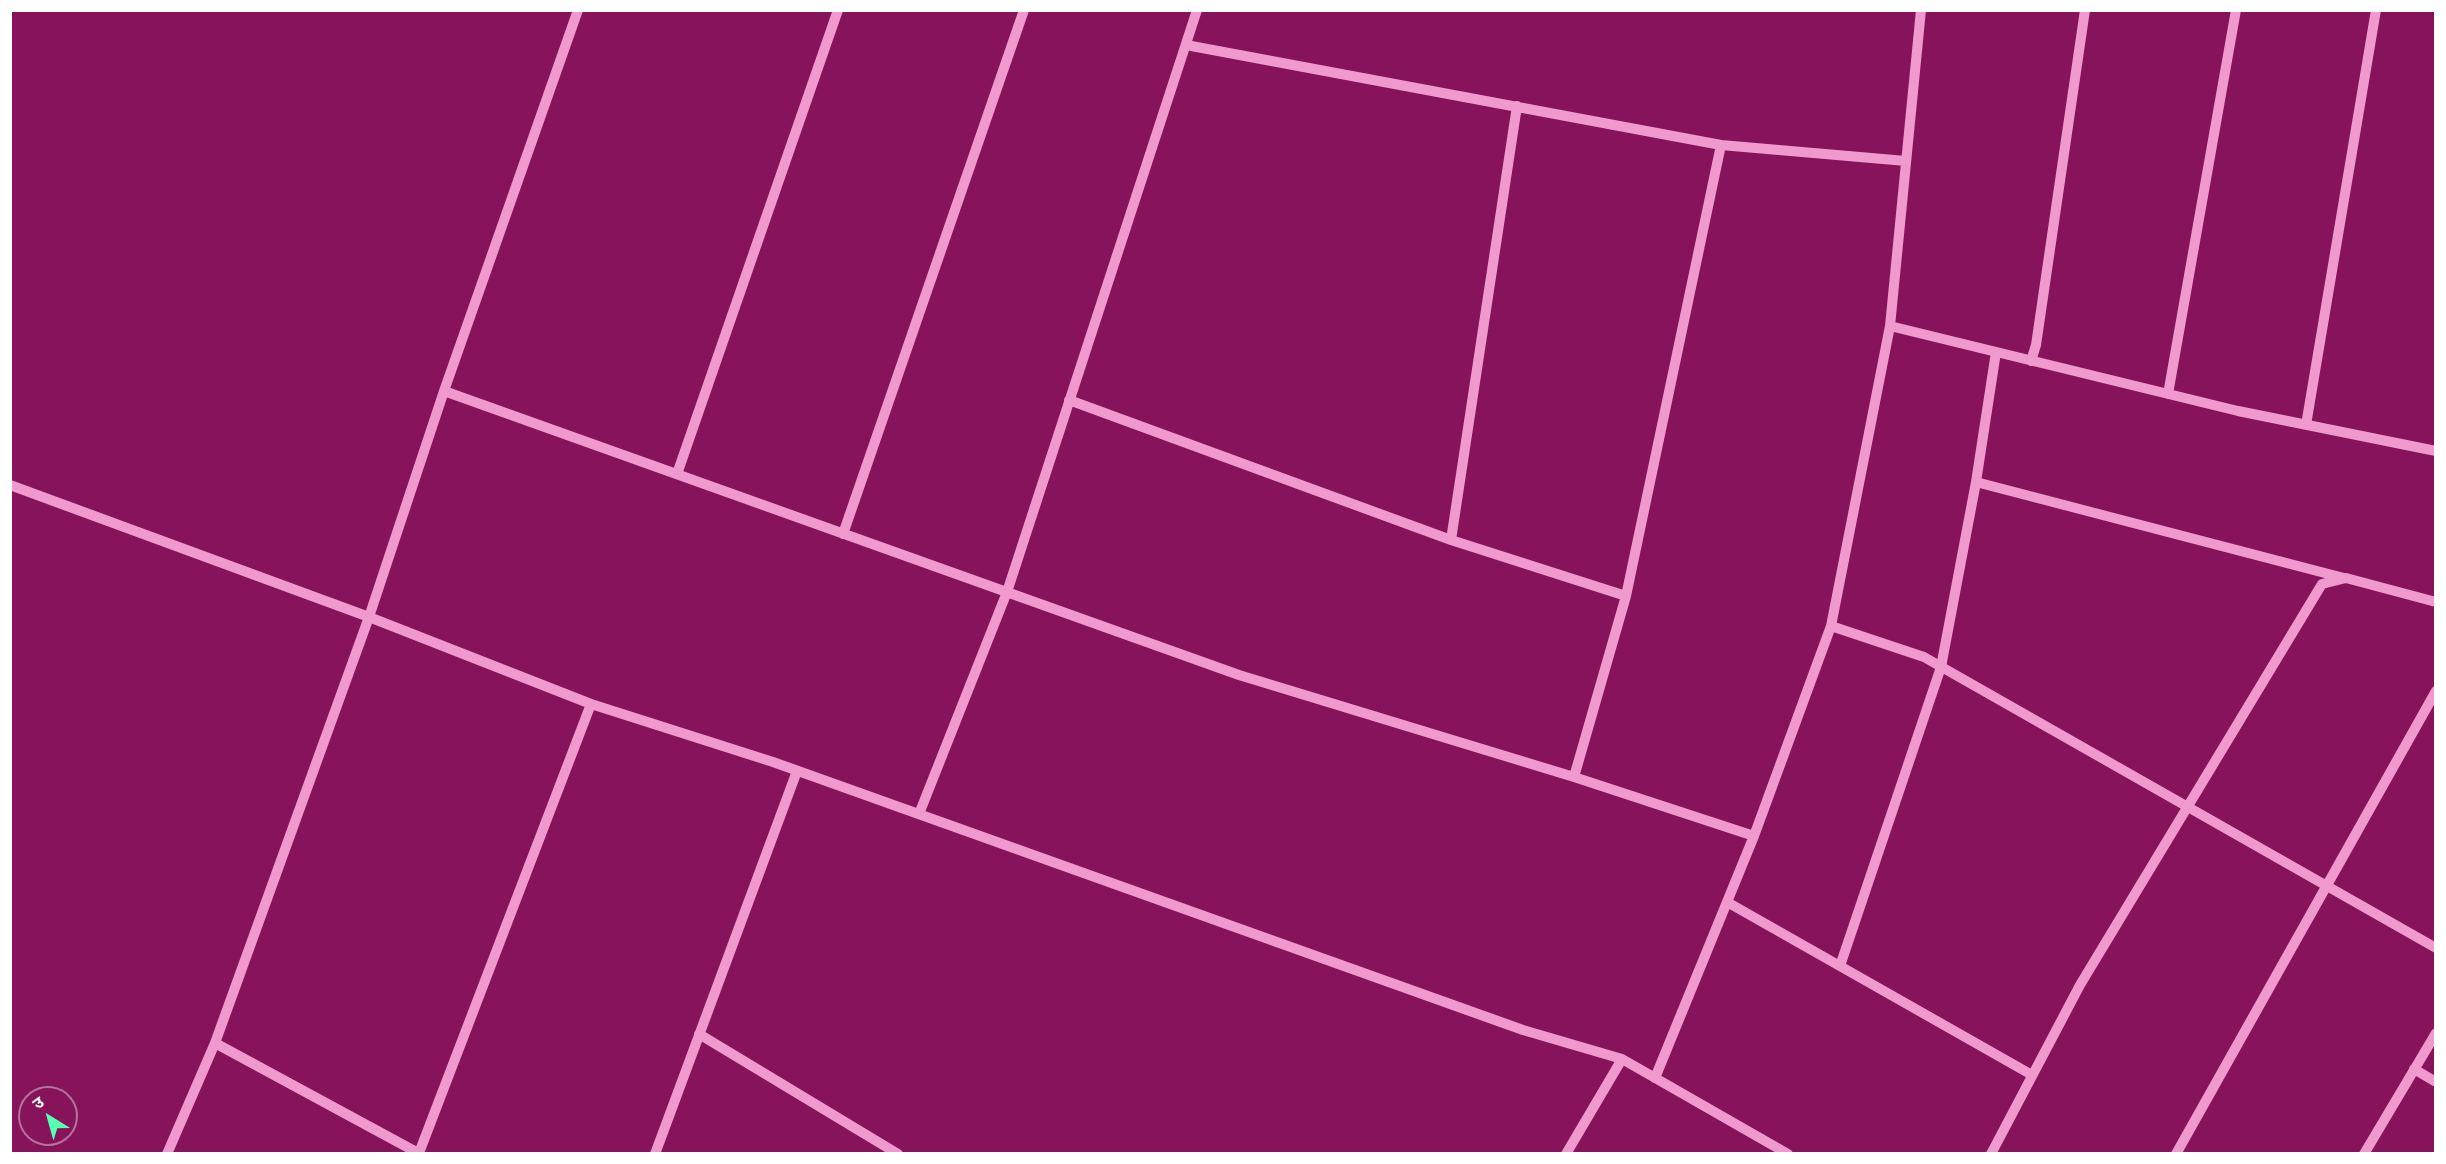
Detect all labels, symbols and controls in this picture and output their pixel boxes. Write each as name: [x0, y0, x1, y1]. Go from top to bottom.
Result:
north arrow: [18, 1086, 78, 1146]
text: उ: [29, 1092, 48, 1113]

